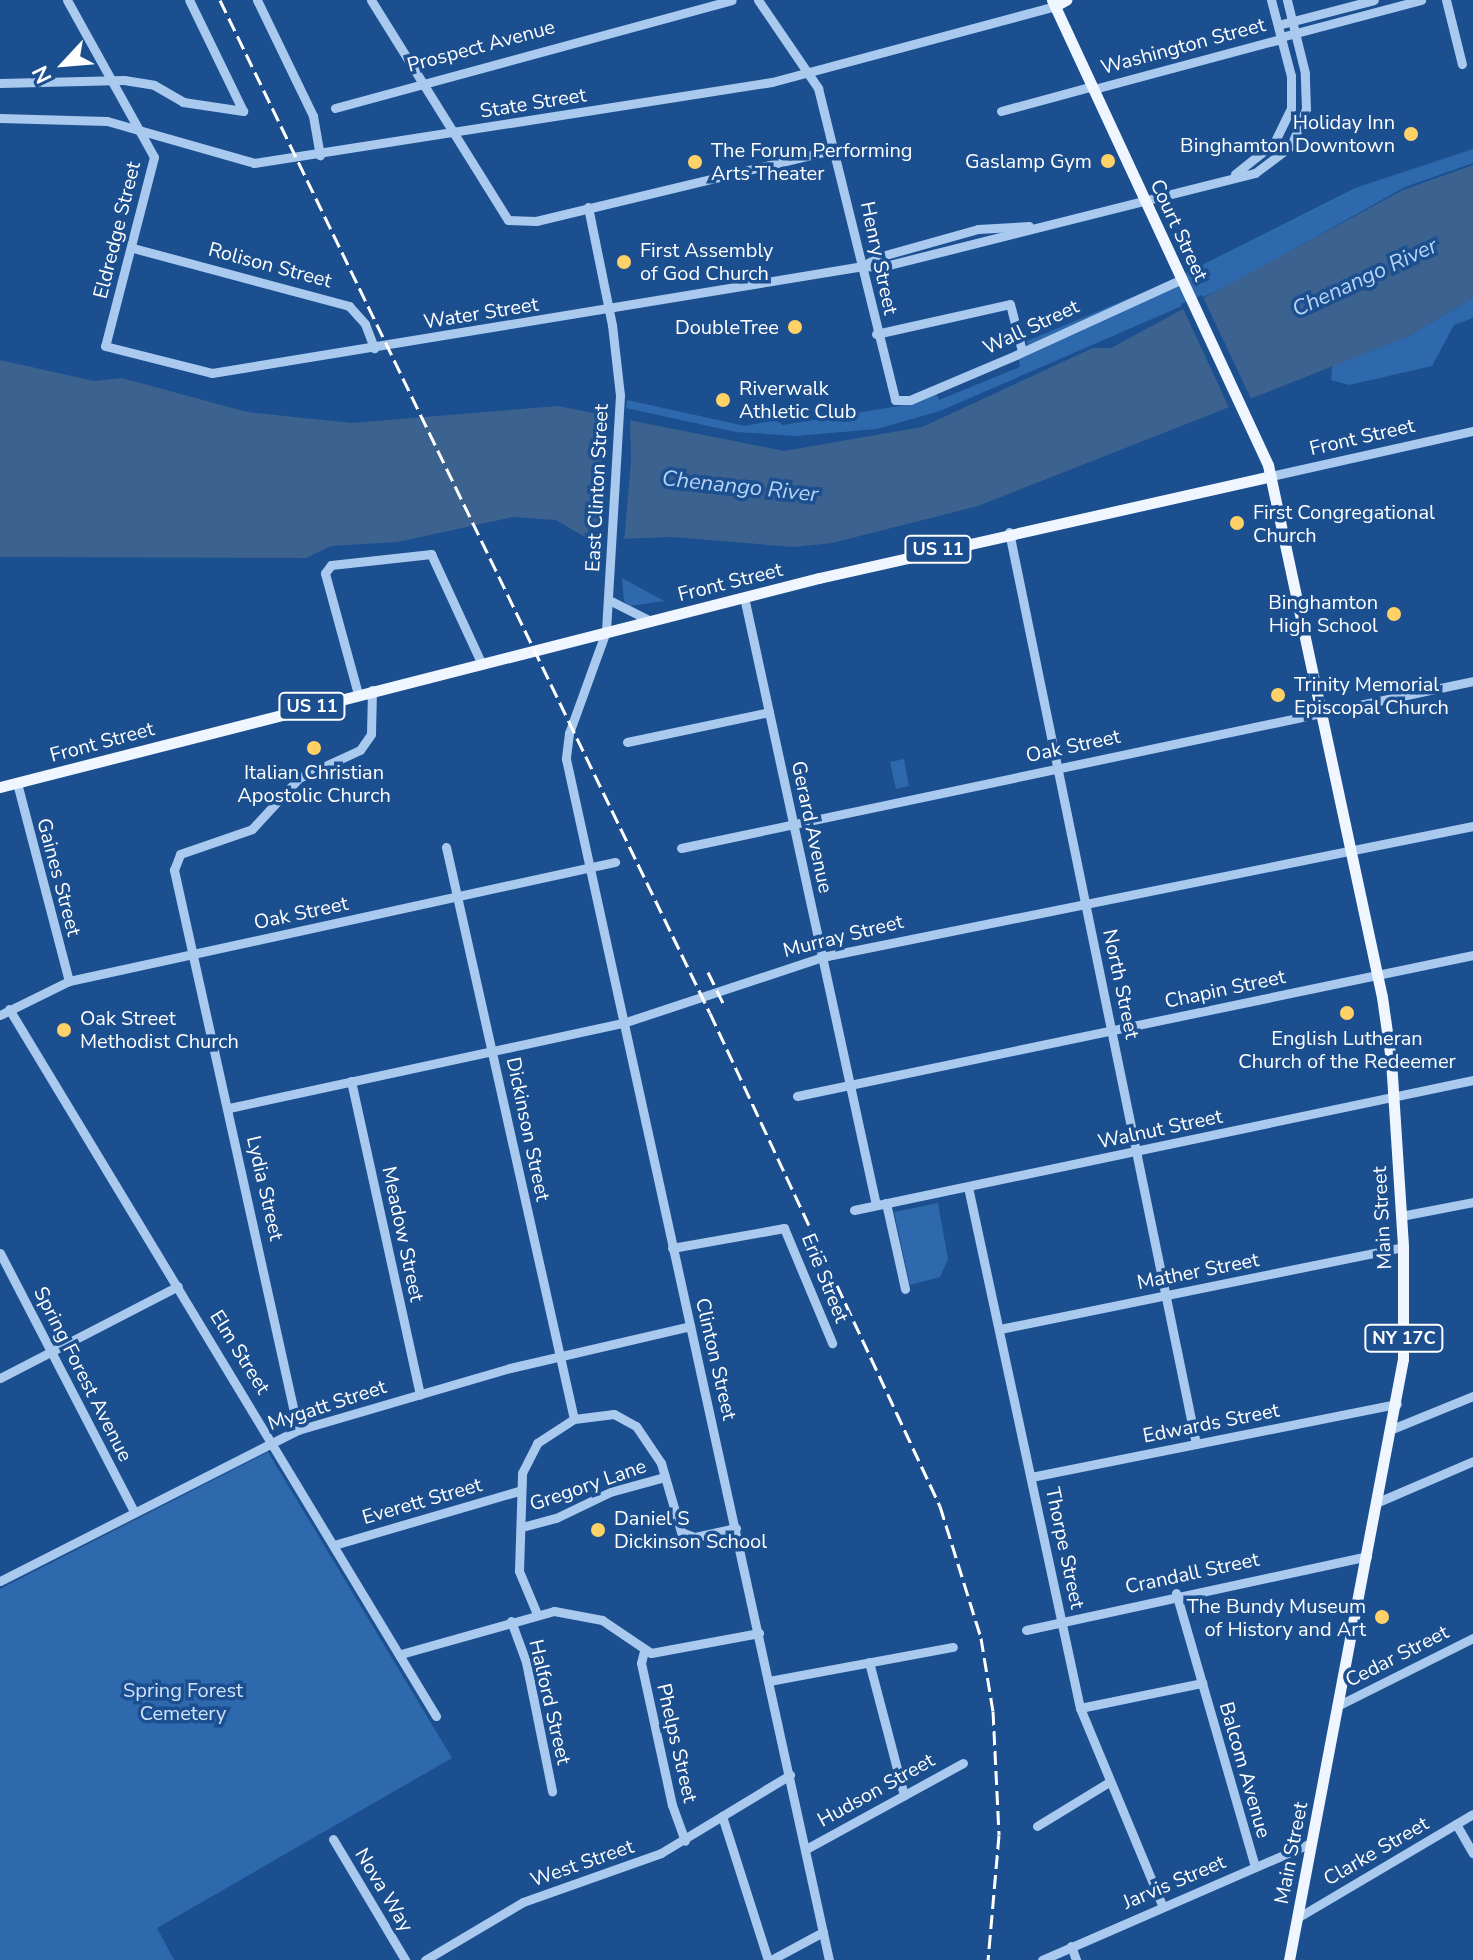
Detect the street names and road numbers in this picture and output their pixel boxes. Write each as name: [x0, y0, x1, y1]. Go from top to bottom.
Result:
street label: Washington Street: [1098, 13, 1268, 79]
street label: Prospect Avenue: [404, 15, 558, 77]
street label: State Street: [478, 83, 588, 123]
street label: Eldredge Street: [88, 159, 146, 301]
street label: Court Street: [1145, 175, 1213, 285]
street label: Henry Street: [855, 199, 903, 317]
street label: Rolison Street: [206, 237, 334, 293]
street label: Water Street: [422, 292, 540, 334]
street label: Wall Street: [979, 294, 1083, 360]
street label: East Clinton Street: [581, 403, 613, 573]
street label: Front Street: [1307, 413, 1417, 461]
road number: US 11: [904, 535, 972, 563]
street label: Front Street: [675, 557, 785, 607]
road number: US 11: [278, 692, 346, 720]
street label: Front Street: [47, 717, 157, 767]
street label: Oak Street: [1024, 724, 1122, 768]
street label: Gerard Avenue: [786, 759, 838, 895]
street label: Gaines Street: [32, 815, 86, 939]
street label: Oak Street: [252, 891, 350, 935]
street label: Murray Street: [780, 909, 906, 963]
street label: North Street: [1098, 927, 1144, 1041]
street label: Chapin Street: [1162, 964, 1288, 1014]
street label: Dickinson Street: [501, 1055, 555, 1203]
street label: Walnut Street: [1096, 1104, 1224, 1154]
street label: Lydia Street: [241, 1133, 289, 1243]
street label: Meadow Street: [377, 1164, 429, 1304]
street label: Main Street: [1367, 1166, 1397, 1270]
street label: Erie Street: [796, 1230, 854, 1326]
street label: Mather Street: [1135, 1247, 1261, 1295]
street label: Spring Forest Avenue: [28, 1283, 138, 1465]
street label: Clinton Street: [690, 1296, 742, 1422]
street label: Elm Street: [205, 1306, 275, 1398]
road number: NY 17C: [1364, 1324, 1444, 1352]
street label: Mygatt Street: [265, 1375, 389, 1435]
street label: Edwards Street: [1141, 1398, 1281, 1448]
street label: Gregory Lane: [527, 1454, 649, 1516]
street label: Everett Street: [359, 1472, 485, 1530]
street label: Thorpe Street: [1040, 1485, 1090, 1611]
street label: Crandall Street: [1123, 1547, 1261, 1599]
street label: Cedar Street: [1341, 1620, 1453, 1692]
street label: Halford Street: [524, 1637, 576, 1767]
street label: Phelps Street: [652, 1681, 702, 1805]
street label: Balcom Avenue: [1214, 1699, 1276, 1841]
street label: Hudson Street: [813, 1748, 939, 1832]
street label: Main Street: [1269, 1800, 1313, 1906]
street label: Clarke Street: [1319, 1811, 1433, 1891]
street label: West Street: [527, 1834, 637, 1892]
street label: Nova Way: [350, 1844, 418, 1936]
street label: Jarvis Street: [1119, 1850, 1229, 1914]

